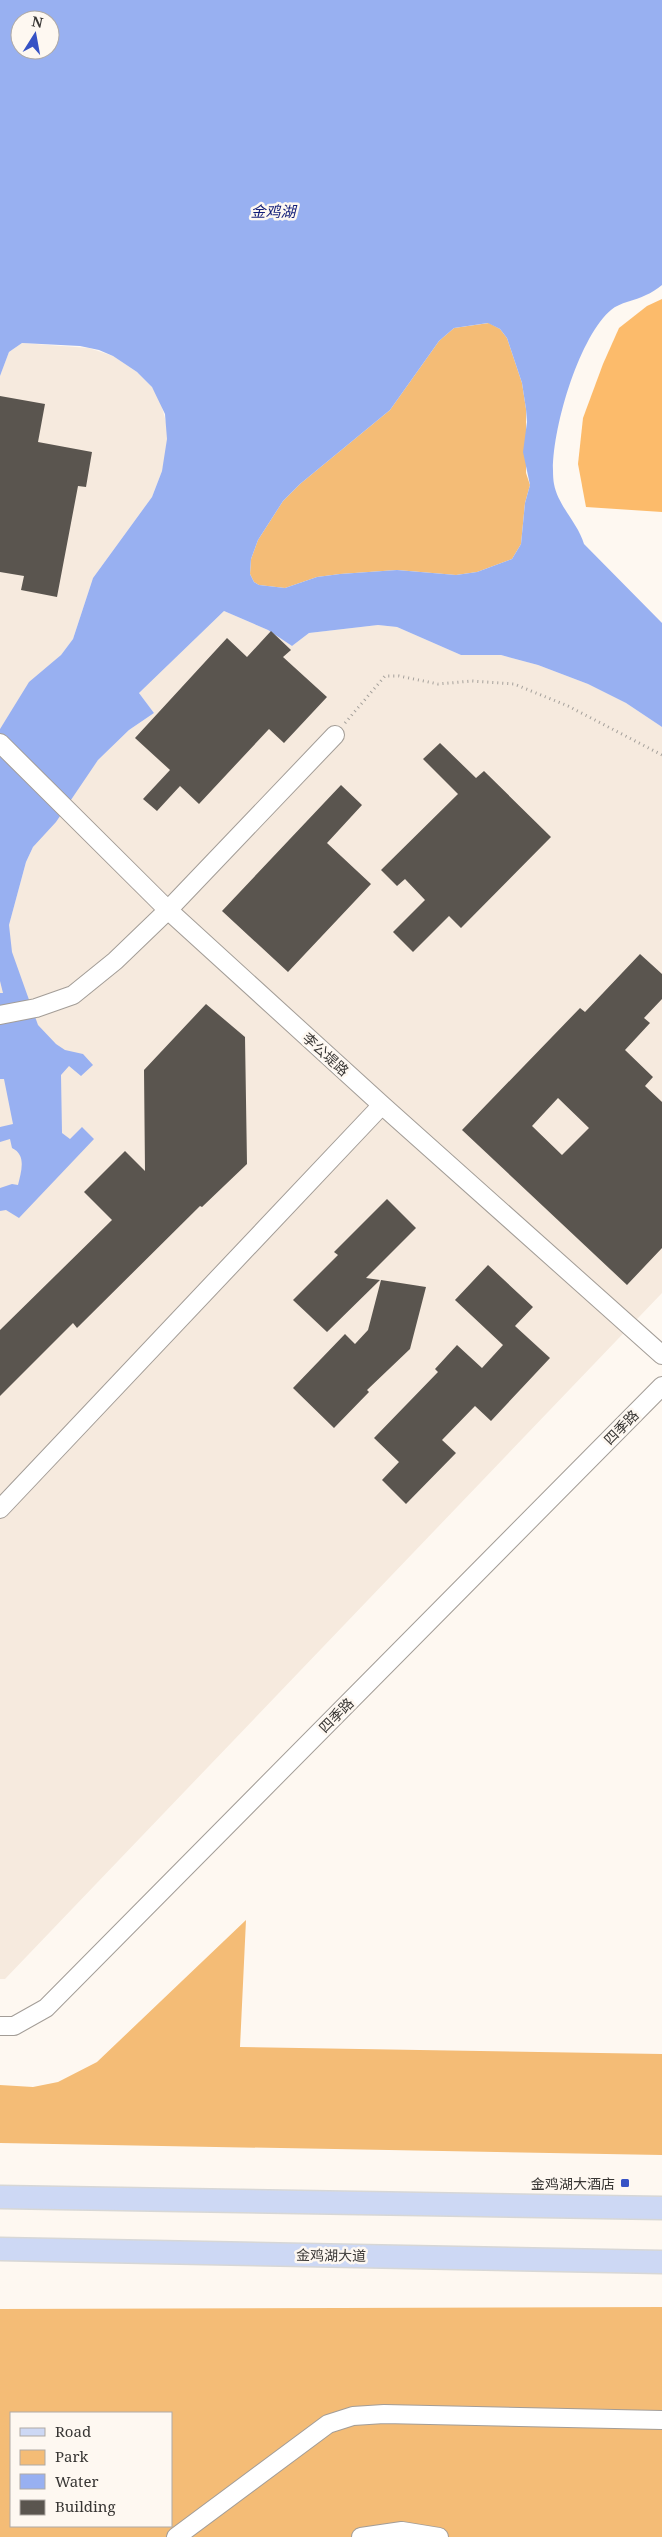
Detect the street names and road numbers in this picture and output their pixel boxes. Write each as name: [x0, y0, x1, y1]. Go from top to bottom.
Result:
street label: 李公堤路: [299, 1028, 353, 1080]
street label: 四季路: [599, 1405, 643, 1449]
street label: 四季路: [314, 1693, 358, 1737]
street label: 金鸡湖大道: [296, 2245, 366, 2265]

